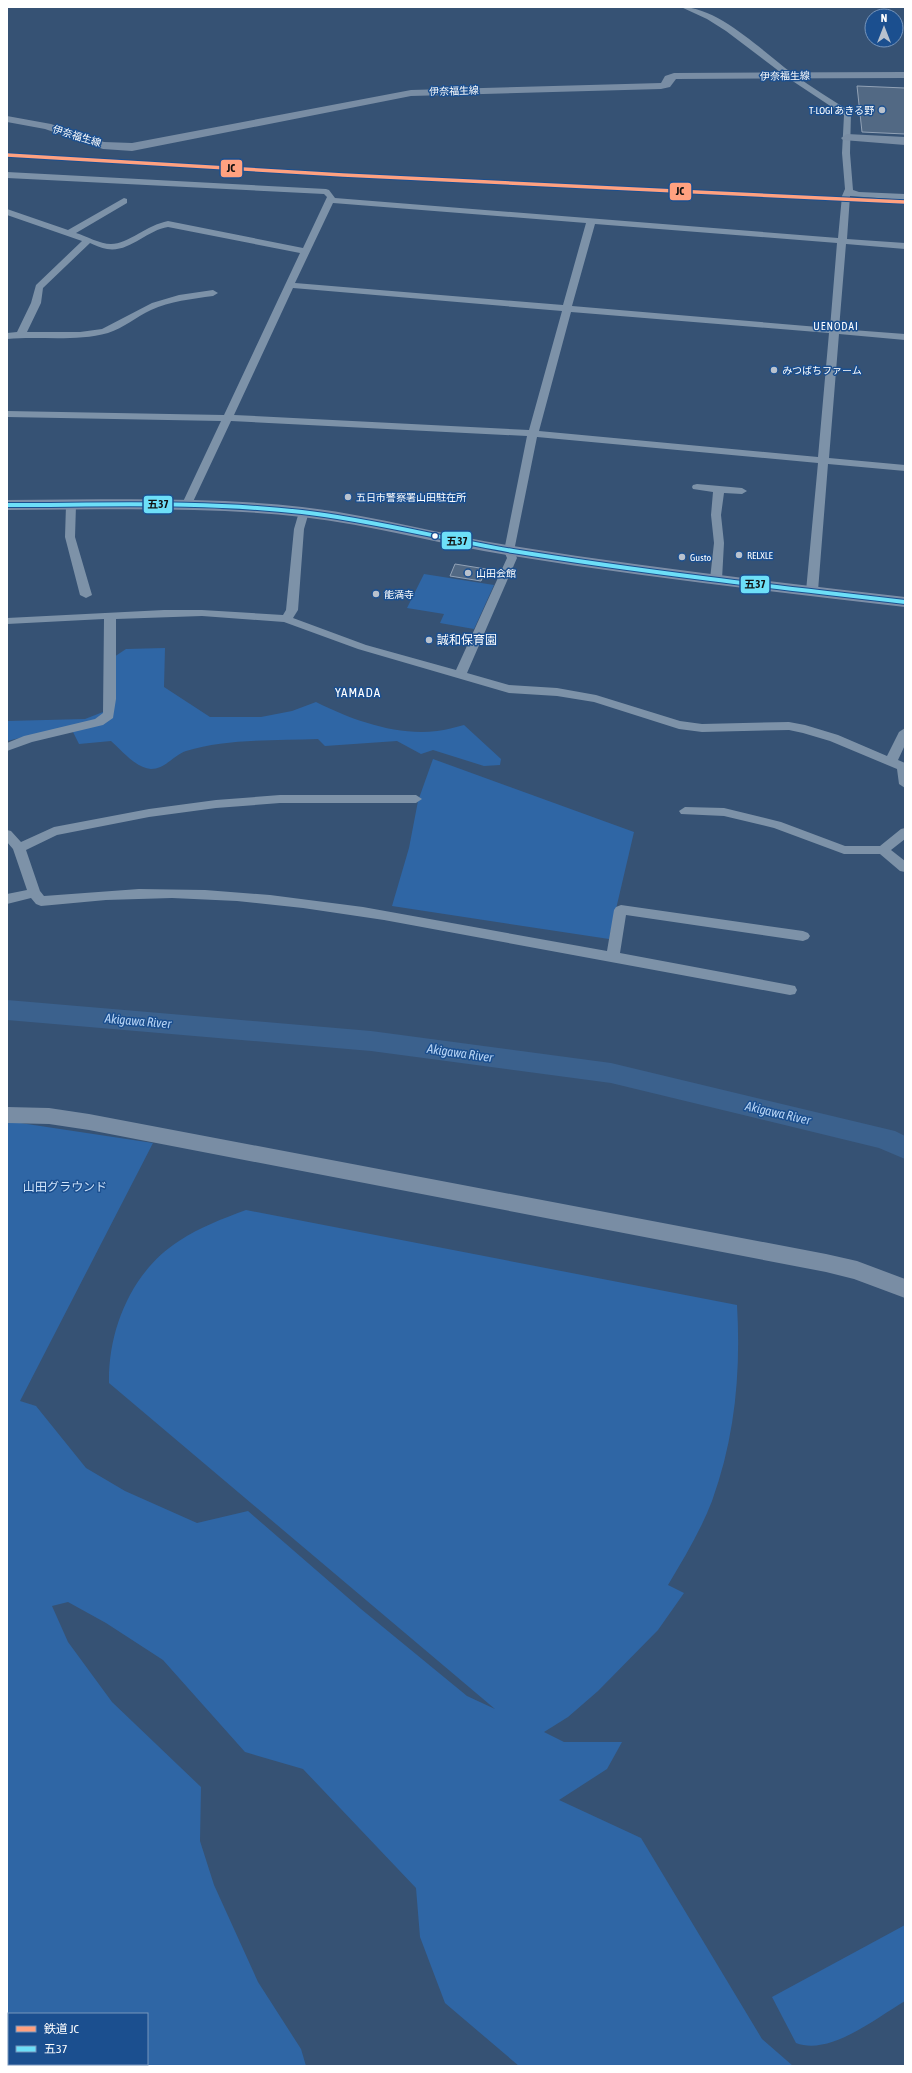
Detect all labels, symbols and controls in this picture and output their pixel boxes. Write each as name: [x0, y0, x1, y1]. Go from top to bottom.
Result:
north arrow: [864, 8, 904, 48]
text: N: [881, 12, 887, 24]
street label: 伊奈福生線: [760, 70, 810, 82]
street label: 伊奈福生線: [429, 85, 479, 97]
place label: T-LOGI あきる野: [809, 105, 874, 116]
marker: T-LOGI あきる野: [877, 105, 887, 115]
street label: 伊奈福生線: [51, 123, 103, 149]
line badge: JC: [220, 159, 243, 178]
text: JC: [226, 162, 235, 174]
line badge: JC: [669, 182, 692, 201]
text: JC: [675, 185, 684, 197]
district label: UENODAI: [813, 320, 859, 332]
marker: みつばちファーム: [769, 365, 779, 375]
place label: みつばちファーム: [782, 365, 862, 376]
marker: 五日市警察署山田駐在所: [343, 492, 353, 502]
place label: 五日市警察署山田駐在所: [356, 492, 466, 503]
line badge: 五37: [143, 495, 173, 514]
text: 五37: [147, 498, 169, 510]
unlabelled marker: [430, 531, 440, 541]
line badge: 五37: [441, 531, 472, 550]
text: 五37: [446, 535, 468, 547]
marker: RELXLE: [734, 550, 744, 560]
place label: RELXLE: [747, 550, 774, 561]
marker: Gusto: [677, 552, 687, 562]
place label: Gusto: [690, 552, 711, 563]
marker: 山田会館: [463, 568, 473, 578]
place label: 山田会館: [476, 568, 516, 579]
line badge: 五37: [740, 575, 770, 594]
text: 五37: [744, 578, 766, 590]
marker: 能満寺: [371, 589, 381, 599]
place label: 能満寺: [384, 589, 414, 600]
place label: 誠和保育園: [437, 633, 497, 647]
marker: 誠和保育園: [424, 635, 434, 645]
district label: YAMADA: [335, 685, 381, 700]
water label: Akigawa River: [103, 1011, 173, 1031]
water label: Akigawa River: [425, 1041, 495, 1065]
water label: Akigawa River: [743, 1098, 813, 1128]
park label: 山田グラウンド: [23, 1180, 107, 1194]
legend: [8, 2013, 148, 2065]
text: 鉄道 JC: [44, 2022, 79, 2036]
text: 五37: [44, 2042, 68, 2056]

